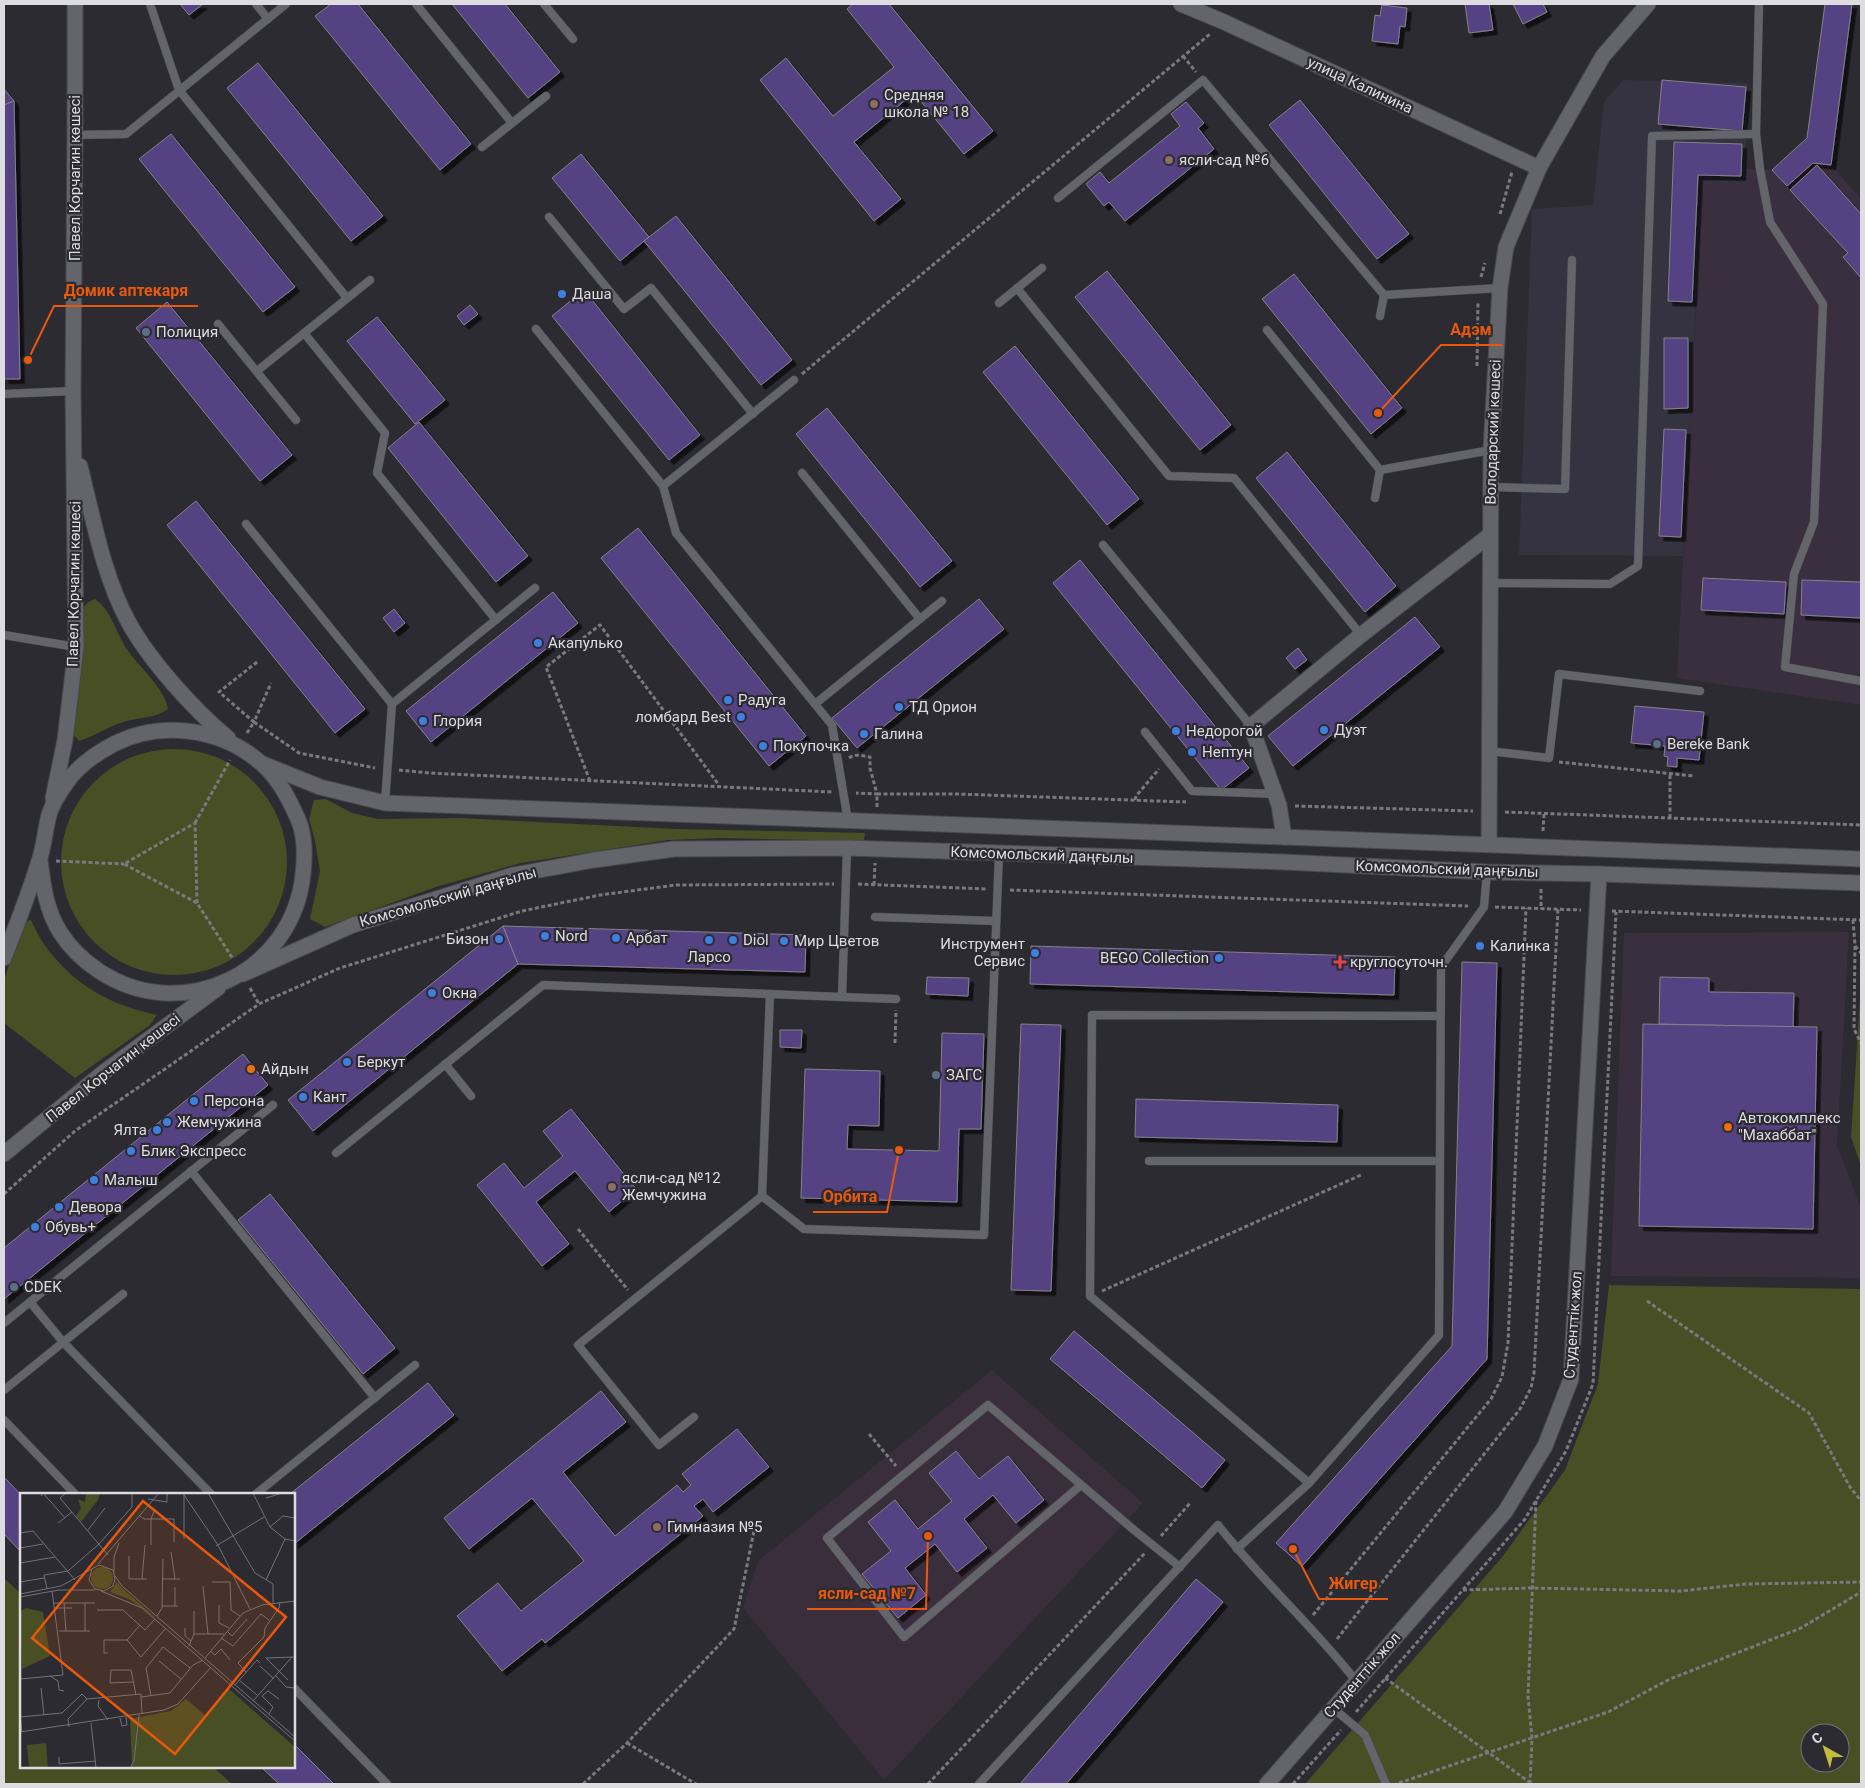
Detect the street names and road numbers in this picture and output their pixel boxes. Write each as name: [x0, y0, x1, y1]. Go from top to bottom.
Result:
street label: улица Калинина: [1304, 53, 1416, 117]
street label: Павел Корчагин көшесі: [66, 95, 84, 261]
street label: Володарский көшесі: [1481, 359, 1505, 505]
street label: Павел Корчагин көшесі: [64, 501, 84, 667]
street label: Комсомольский даңғылы: [950, 843, 1134, 867]
street label: Комсомольский даңғылы: [1355, 857, 1539, 881]
street label: Комсомольский даңғылы: [357, 863, 539, 931]
street label: Павел Корчагин көшесі: [42, 1010, 184, 1126]
street label: Студенттік жол: [1560, 1271, 1586, 1379]
street label: Студенттік жол: [1320, 1628, 1404, 1722]

